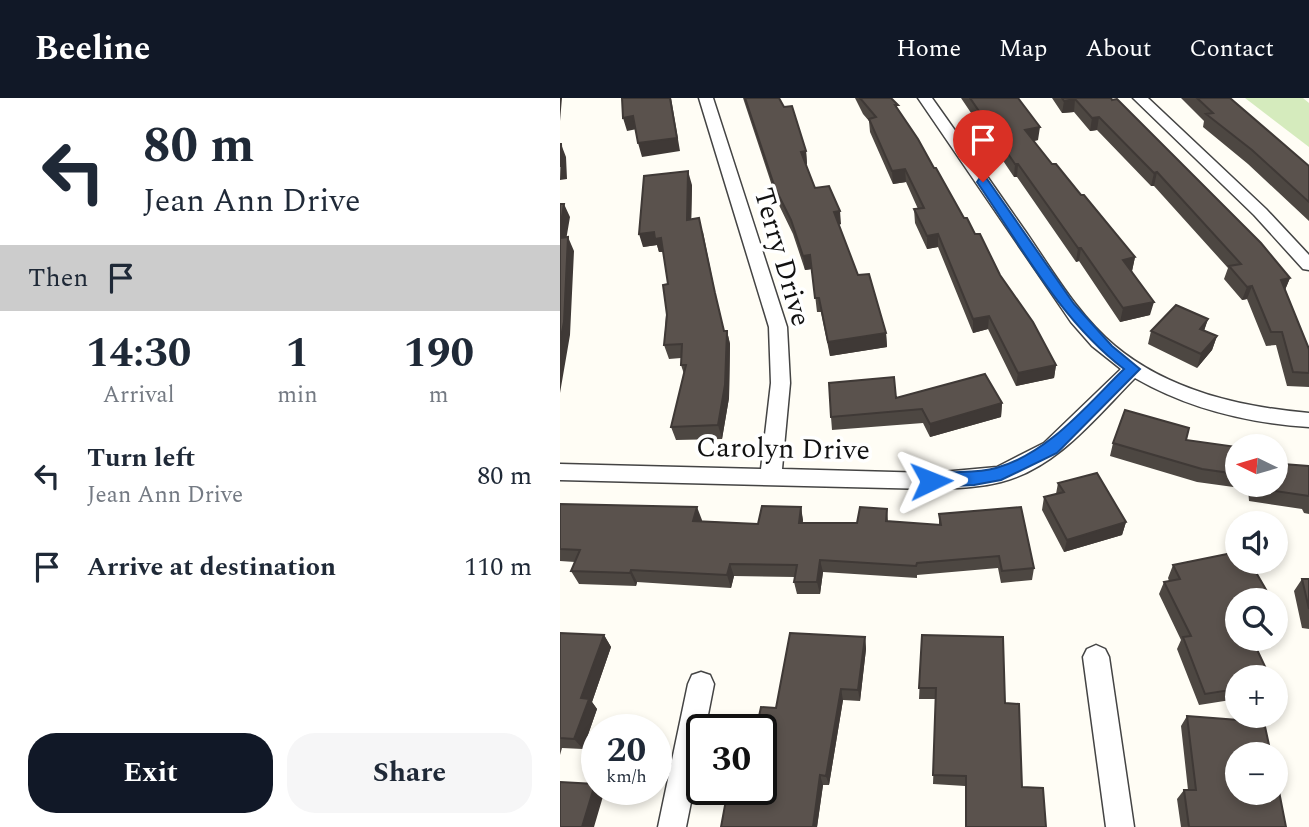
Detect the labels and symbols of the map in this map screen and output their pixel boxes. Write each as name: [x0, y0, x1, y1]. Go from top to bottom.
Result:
pin: [953, 110, 1013, 182]
street label: Terry Drive: [742, 183, 822, 331]
street label: Carolyn Drive: [696, 426, 870, 472]
north arrow: [1225, 434, 1288, 497]
position arrow: [894, 444, 968, 518]
speed limit sign: 30: [686, 714, 777, 805]

